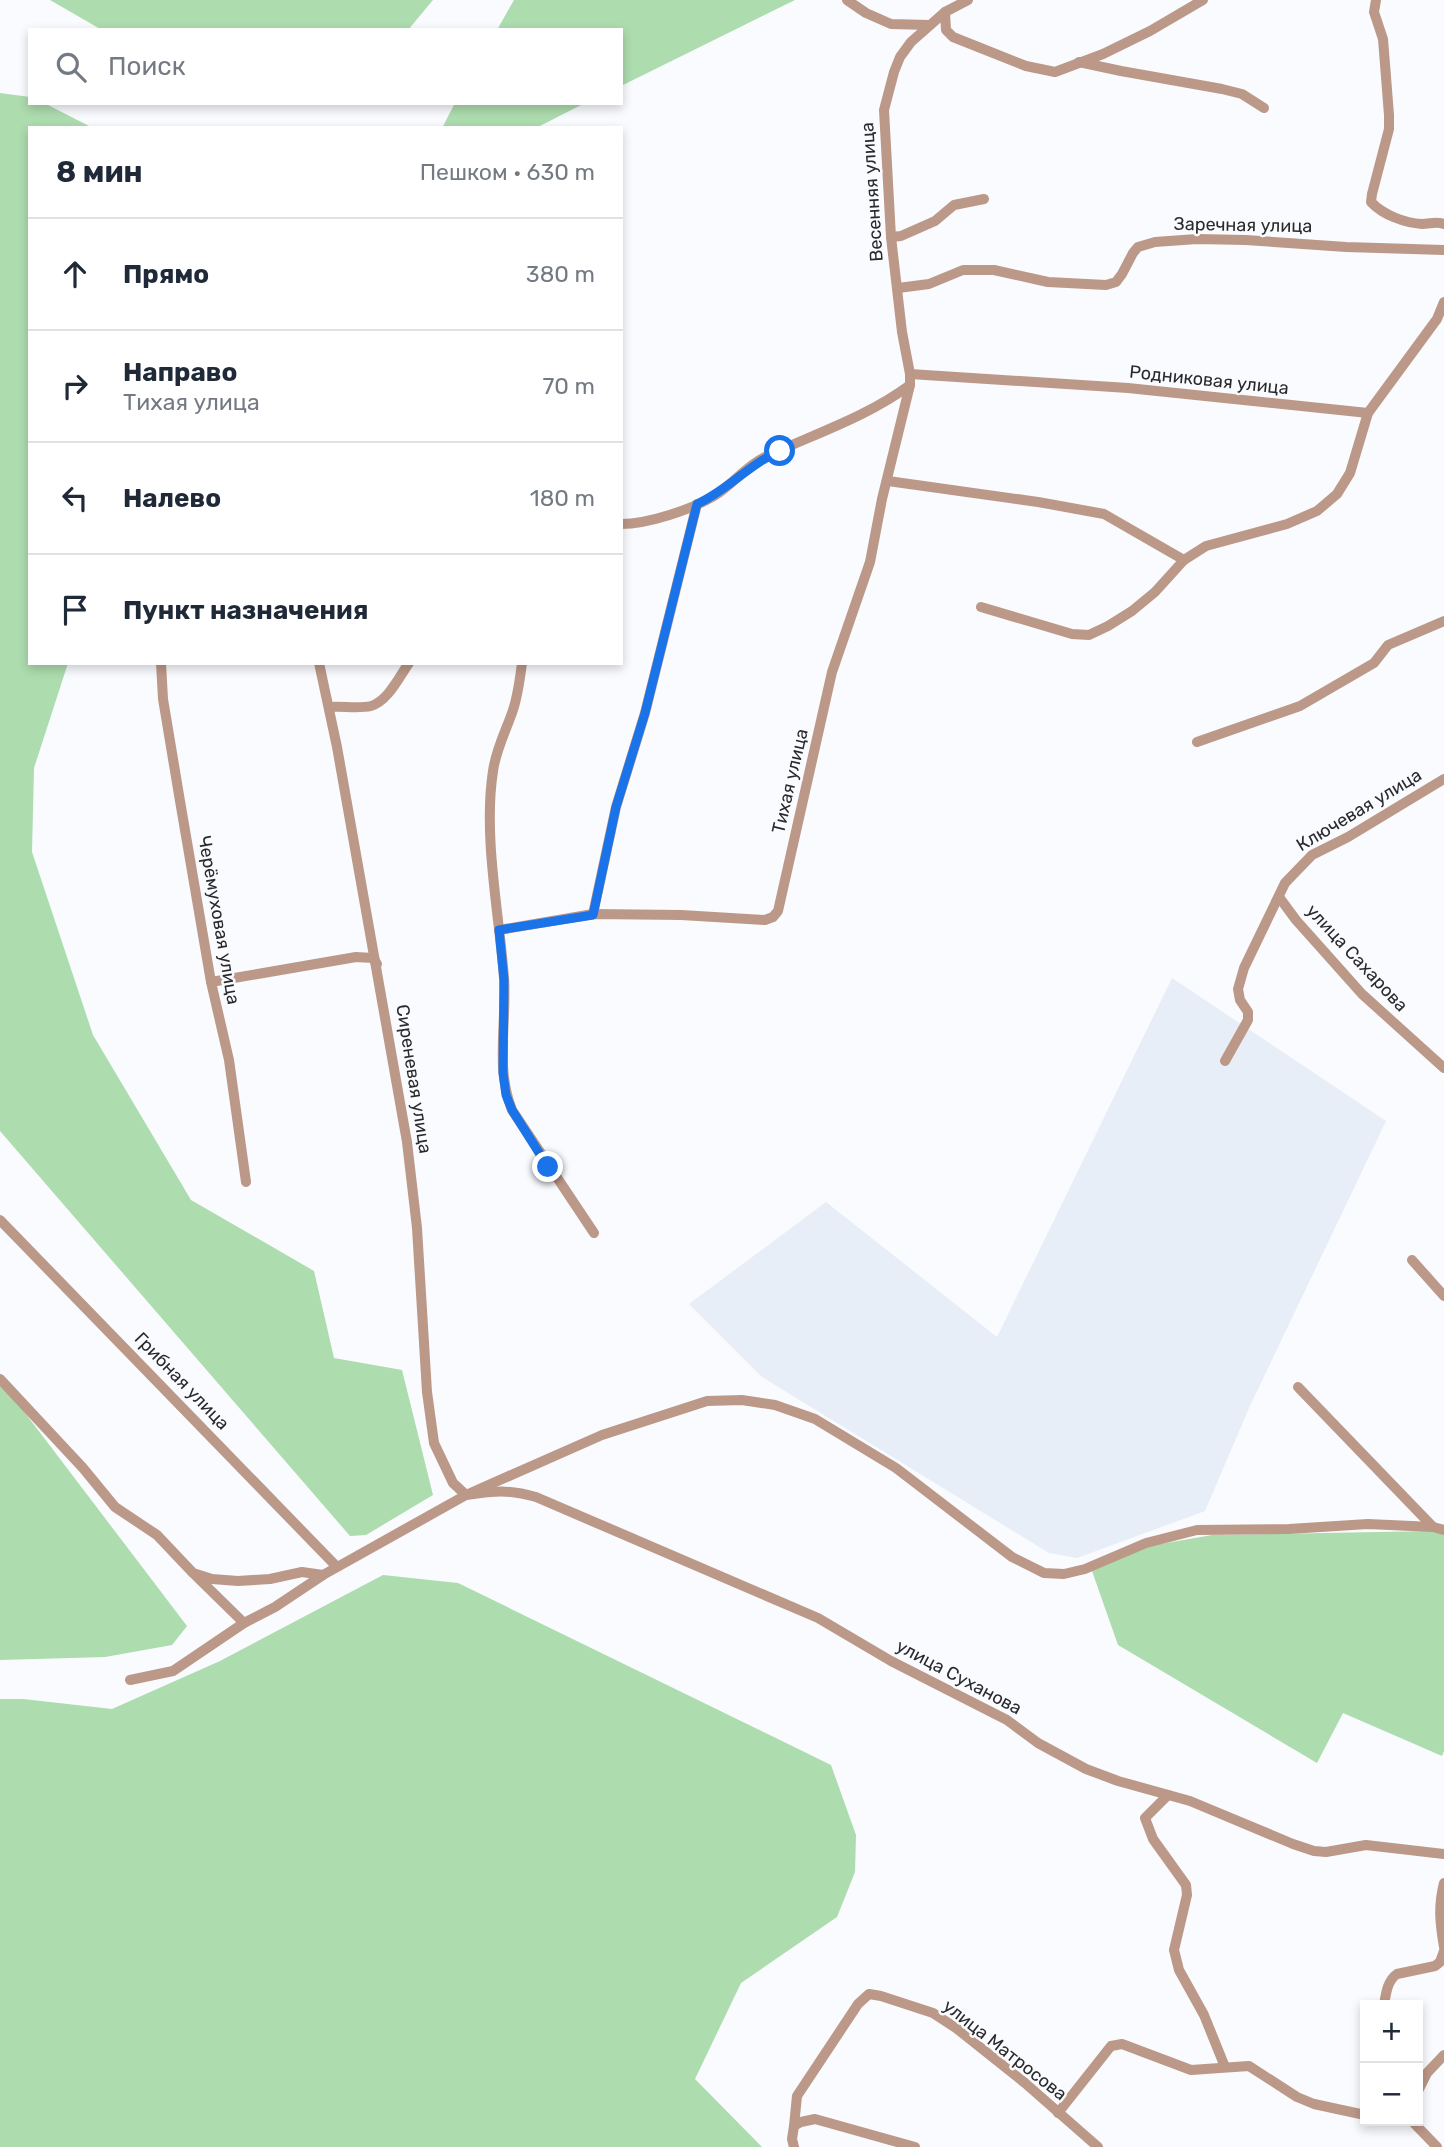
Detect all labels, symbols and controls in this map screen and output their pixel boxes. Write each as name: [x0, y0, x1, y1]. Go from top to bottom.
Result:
search box: [28, 28, 623, 105]
icon: search: [52, 48, 90, 86]
text: Поиск: [108, 51, 186, 82]
street label: Весенняя улица: [856, 121, 888, 263]
text: 8 мин: [56, 154, 143, 190]
text: Пешком · 630 m: [420, 158, 595, 186]
street label: Заречная улица: [1173, 213, 1313, 237]
icon: ahead: [56, 255, 94, 293]
text: Прямо: [123, 259, 209, 290]
text: 380 m: [526, 260, 595, 288]
text: Направо: [123, 357, 237, 388]
street label: Родниковая улица: [1128, 361, 1290, 399]
icon: right: [56, 367, 94, 405]
text: 70 m: [543, 372, 595, 400]
text: Тихая улица: [123, 388, 260, 416]
route start: [764, 435, 795, 466]
icon: left: [56, 479, 94, 517]
text: Налево: [123, 483, 221, 514]
text: 180 m: [530, 484, 595, 512]
icon: arrive: [56, 591, 94, 629]
text: Пункт назначения: [123, 595, 368, 626]
street label: Тихая улица: [767, 726, 813, 836]
street label: Ключевая улица: [1292, 764, 1426, 856]
street label: Черёмуховая улица: [193, 834, 245, 1006]
street label: улица Сахарова: [1302, 900, 1412, 1016]
street label: Сиреневая улица: [391, 1003, 437, 1155]
route end: [532, 1151, 563, 1182]
street label: Грибная улица: [130, 1328, 234, 1434]
street label: улица Суханова: [892, 1635, 1026, 1719]
street label: улица Матросова: [939, 1995, 1071, 2105]
map controls: [1360, 2000, 1423, 2126]
button: +: [1360, 2000, 1423, 2063]
button: −: [1360, 2063, 1423, 2126]

